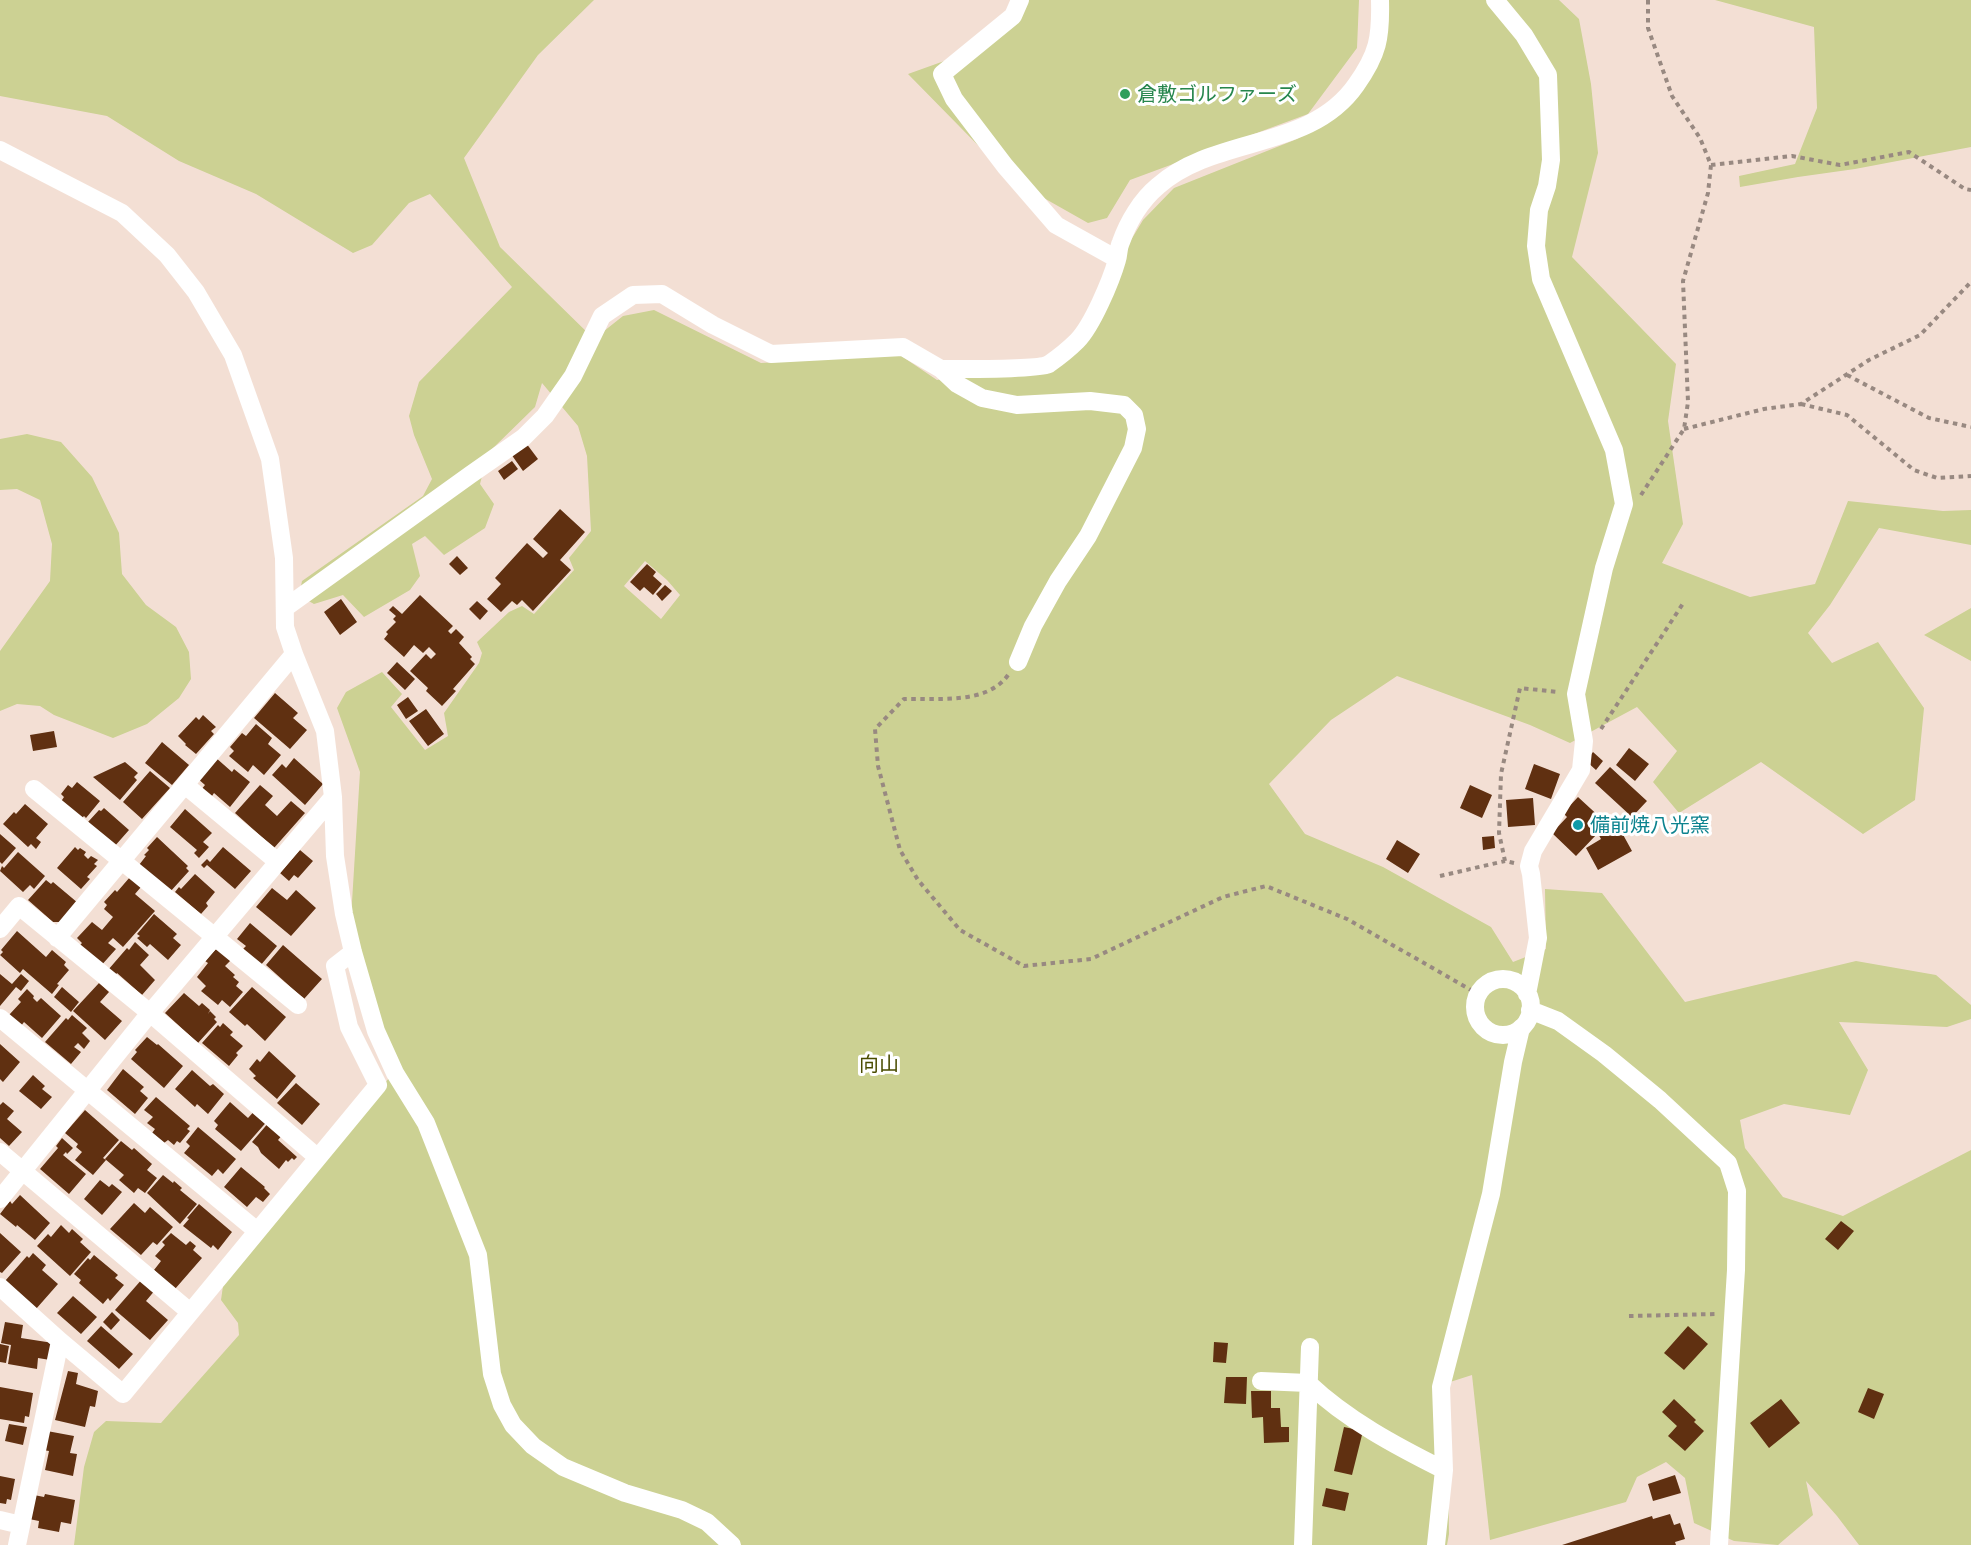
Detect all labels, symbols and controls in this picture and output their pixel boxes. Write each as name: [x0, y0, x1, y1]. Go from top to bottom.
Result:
place label: 倉敷ゴルファーズ: [1137, 82, 1297, 106]
marker: 倉敷ゴルファーズ: [1118, 87, 1132, 101]
place label: 備前焼八光窯: [1590, 813, 1710, 837]
marker: 備前焼八光窯: [1571, 818, 1585, 832]
park label: 向山: [859, 1052, 899, 1076]

